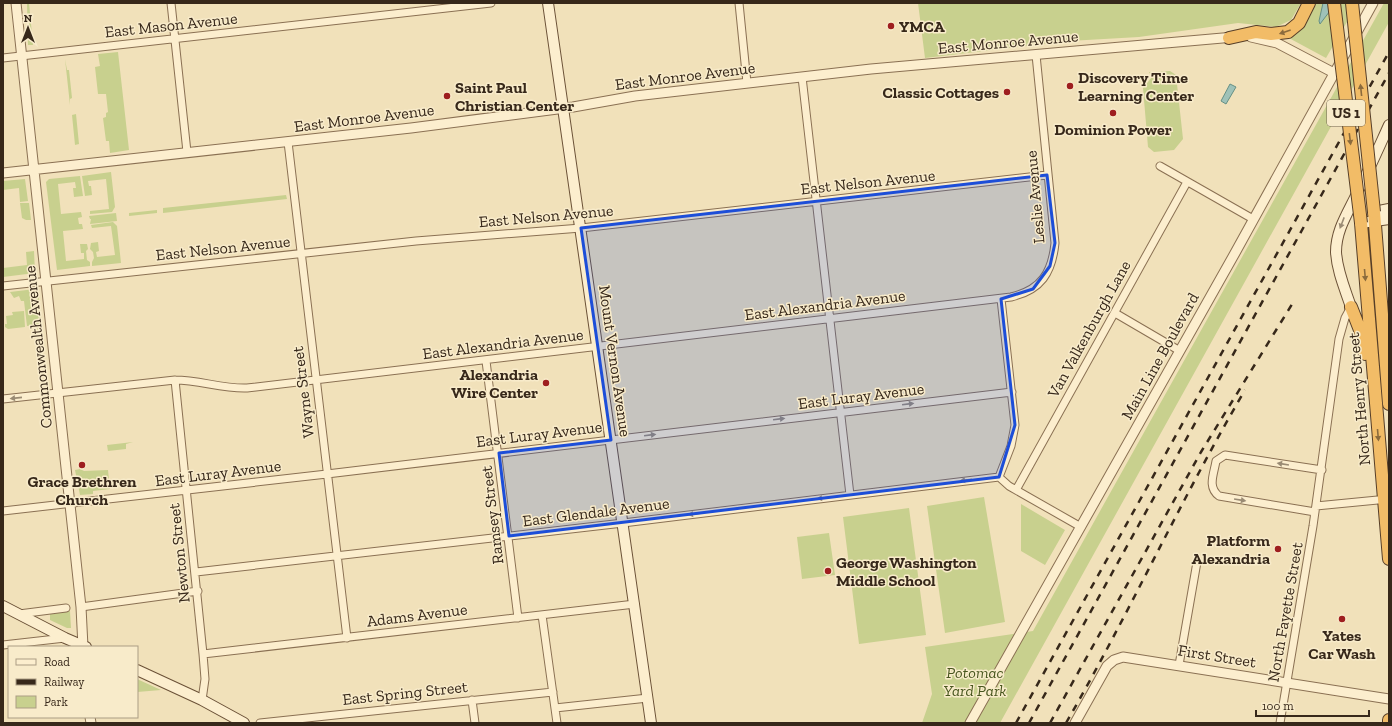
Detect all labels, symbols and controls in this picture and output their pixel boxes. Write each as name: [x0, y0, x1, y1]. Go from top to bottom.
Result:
north arrow: [8, 8, 48, 48]
street label: East Mason Avenue: [104, 9, 238, 41]
text: N: [24, 12, 33, 25]
place label: YMCA: [899, 17, 945, 36]
marker: YMCA: [886, 21, 896, 31]
street label: East Monroe Avenue: [937, 26, 1079, 58]
one-way arrow: [1279, 29, 1291, 35]
street label: East Monroe Avenue: [614, 58, 756, 94]
place label: Discovery Time Learning Center: [1078, 68, 1194, 105]
place label: Saint Paul Christian Center: [455, 78, 574, 115]
marker: Discovery Time Learning Center: [1065, 81, 1075, 91]
place label: Classic Cottages: [882, 83, 999, 102]
one-way arrow: [1358, 84, 1365, 96]
marker: Classic Cottages: [1002, 87, 1012, 97]
marker: Saint Paul Christian Center: [442, 91, 452, 101]
street label: East Monroe Avenue: [293, 100, 435, 136]
road number: US 1: [1327, 100, 1365, 126]
marker: Dominion Power: [1108, 108, 1118, 118]
place label: Dominion Power: [1054, 120, 1172, 139]
one-way arrow: [1347, 133, 1353, 145]
street label: Leslie Avenue: [1021, 150, 1049, 244]
street label: East Nelson Avenue: [800, 165, 936, 199]
street label: East Nelson Avenue: [478, 201, 614, 231]
one-way arrow: [1338, 218, 1344, 230]
street label: East Nelson Avenue: [155, 231, 291, 265]
street label: Van Valkenburgh Lane: [1043, 257, 1135, 402]
street label: Commonwealth Avenue: [20, 265, 56, 429]
one-way arrow: [1362, 269, 1369, 281]
street label: Mount Vernon Avenue: [595, 284, 635, 438]
street label: East Alexandria Avenue: [744, 286, 906, 324]
street label: Main Line Boulevard: [1117, 289, 1203, 423]
street label: East Alexandria Avenue: [422, 325, 584, 363]
street label: North Henry Street: [1344, 332, 1374, 466]
street label: Wayne Street: [288, 345, 318, 439]
place label: Alexandria Wire Center: [451, 365, 538, 402]
marker: Alexandria Wire Center: [541, 378, 551, 388]
street label: East Luray Avenue: [797, 379, 925, 413]
one-way arrow: [10, 394, 23, 401]
one-way arrow: [902, 401, 914, 407]
one-way arrow: [773, 416, 785, 423]
street label: East Luray Avenue: [475, 417, 603, 451]
one-way arrow: [1374, 429, 1381, 441]
one-way arrow: [644, 432, 656, 438]
street label: East Luray Avenue: [154, 456, 282, 490]
marker: Grace Brethren Church: [77, 460, 87, 470]
one-way arrow: [1277, 461, 1289, 467]
street label: Ramsey Street: [477, 465, 507, 565]
place label: Grace Brethren Church: [28, 472, 137, 509]
one-way arrow: [960, 477, 972, 483]
street label: East Glendale Avenue: [521, 494, 671, 530]
one-way arrow: [817, 495, 829, 502]
one-way arrow: [1234, 497, 1246, 503]
street label: Newton Street: [164, 502, 194, 604]
one-way arrow: [688, 511, 700, 517]
place label: Platform Alexandria: [1191, 531, 1270, 568]
street label: North Fayette Street: [1263, 541, 1307, 683]
marker: Platform Alexandria: [1273, 544, 1283, 554]
place label: George Washington Middle School: [836, 553, 977, 590]
marker: George Washington Middle School: [823, 566, 833, 576]
street label: Adams Avenue: [366, 599, 468, 631]
marker: Yates Car Wash: [1337, 614, 1347, 624]
place label: Yates Car Wash: [1308, 626, 1376, 663]
street label: First Street: [1177, 640, 1257, 672]
legend: [8, 646, 138, 718]
text: Road: [44, 655, 70, 669]
park label: Potomac Yard Park: [943, 663, 1007, 700]
text: Railway: [44, 675, 85, 689]
street label: East Spring Street: [341, 677, 469, 709]
scale bar: [1256, 692, 1369, 718]
text: Park: [44, 695, 69, 709]
text: 100 m: [1262, 699, 1294, 713]

